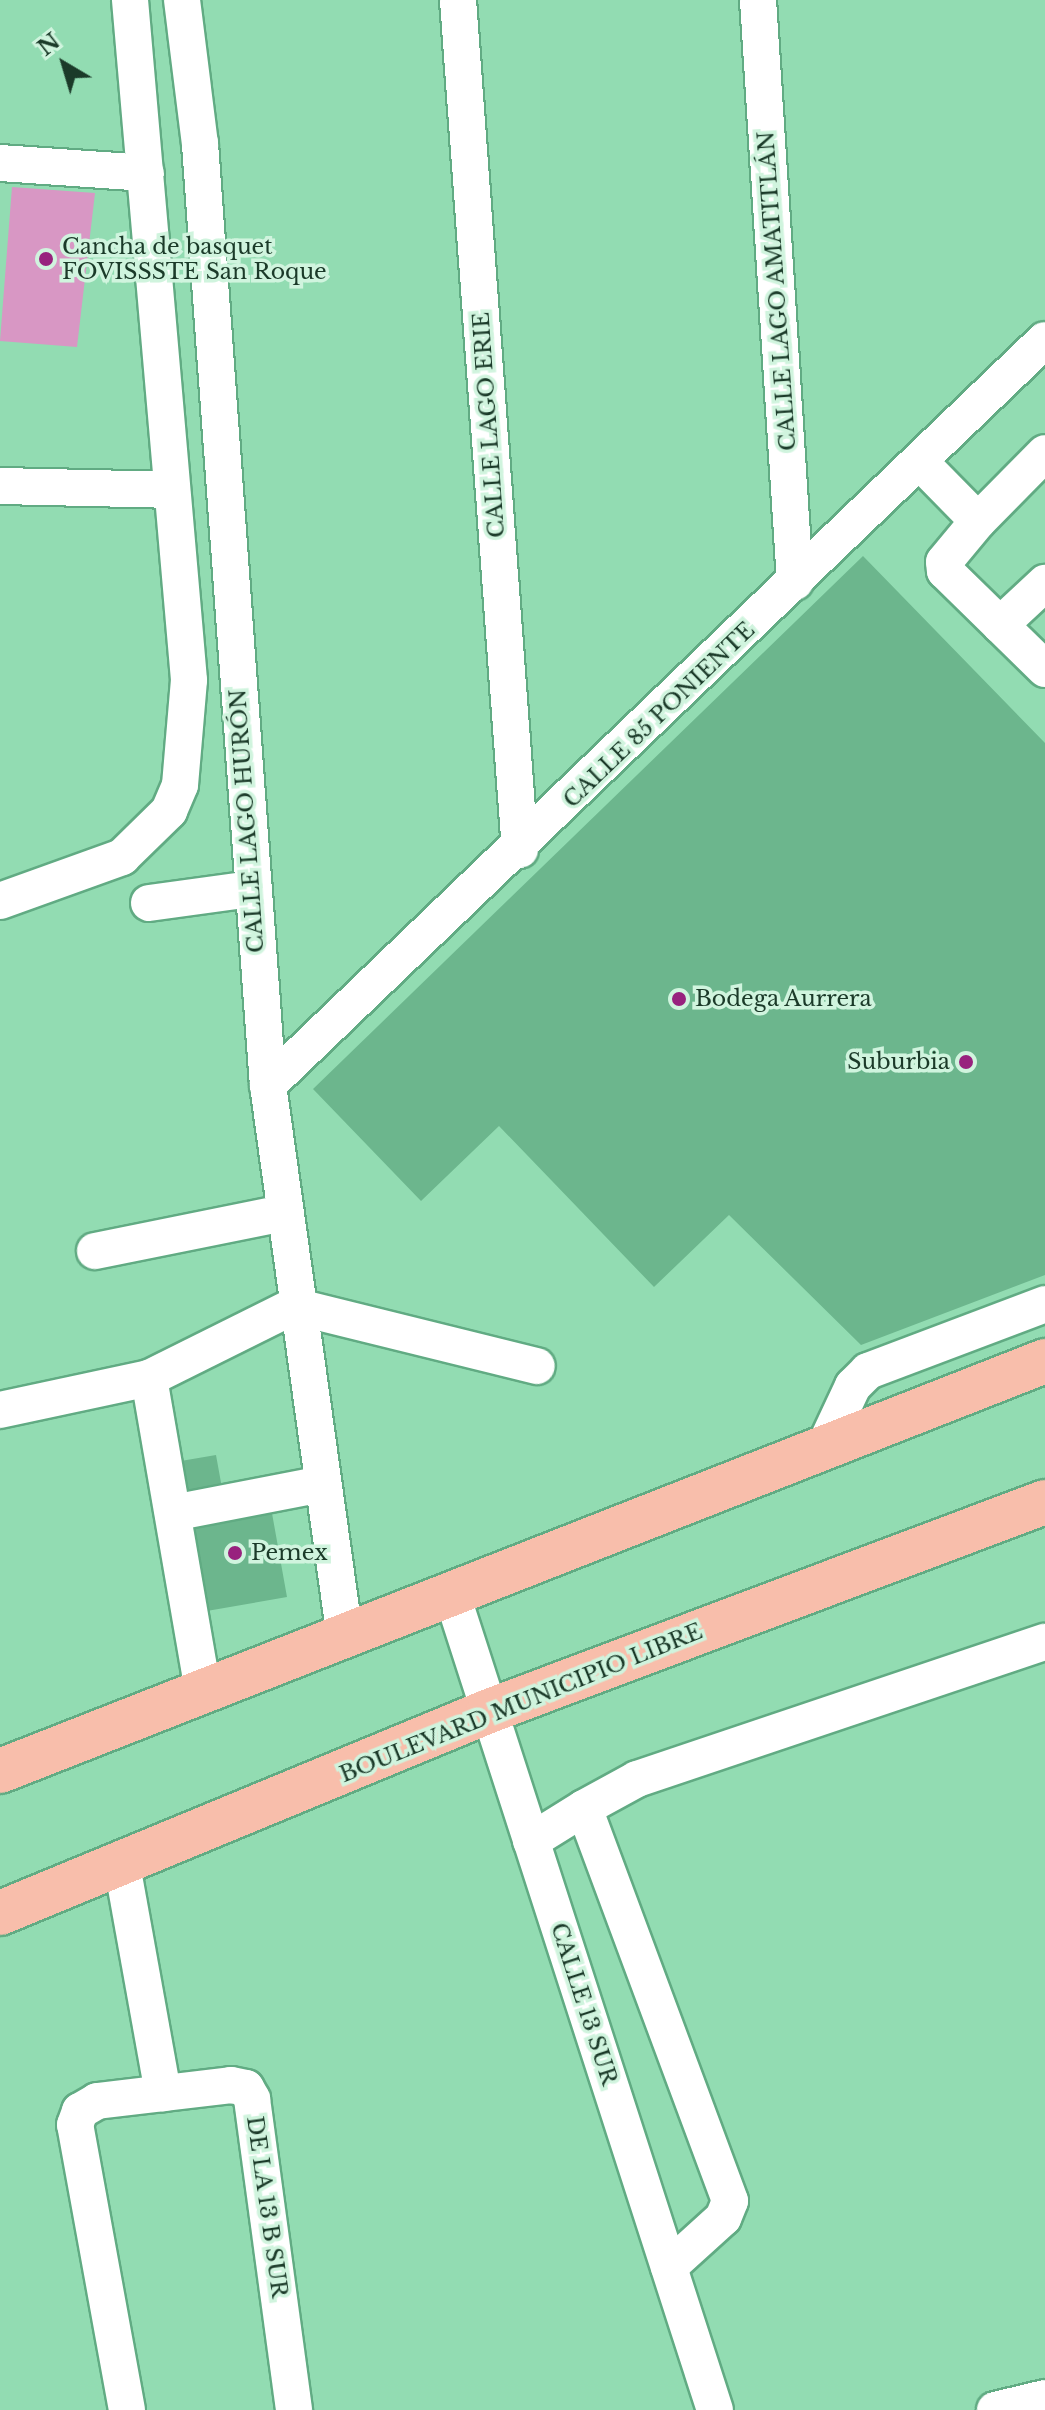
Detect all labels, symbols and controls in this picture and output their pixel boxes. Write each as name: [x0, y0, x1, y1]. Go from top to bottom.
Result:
north arrow: [24, 24, 104, 104]
text: N: [32, 28, 65, 62]
street label: CALLE LAGO AMATITLÁN: [753, 130, 801, 452]
place label: Cancha de basquet FOVISSSTE San Roque: [62, 233, 327, 284]
marker: Cancha de basquet FOVISSSTE San Roque: [37, 250, 55, 268]
street label: CALLE LAGO ERIE: [468, 311, 510, 539]
street label: CALLE 85 PONIENTE: [558, 617, 760, 813]
street label: CALLE LAGO HURÓN: [225, 688, 269, 954]
place label: Bodega Aurrera: [695, 986, 873, 1012]
marker: Bodega Aurrera: [670, 990, 688, 1008]
place label: Suburbia: [847, 1049, 950, 1075]
marker: Suburbia: [957, 1053, 975, 1071]
place label: Pemex: [251, 1540, 328, 1566]
marker: Pemex: [226, 1544, 244, 1562]
street label: BOULEVARD MUNICIPIO LIBRE: [336, 1618, 706, 1788]
street label: CALLE 13 SUR: [545, 1920, 623, 2088]
street label: DE LA 13 B SUR: [241, 2114, 293, 2300]

